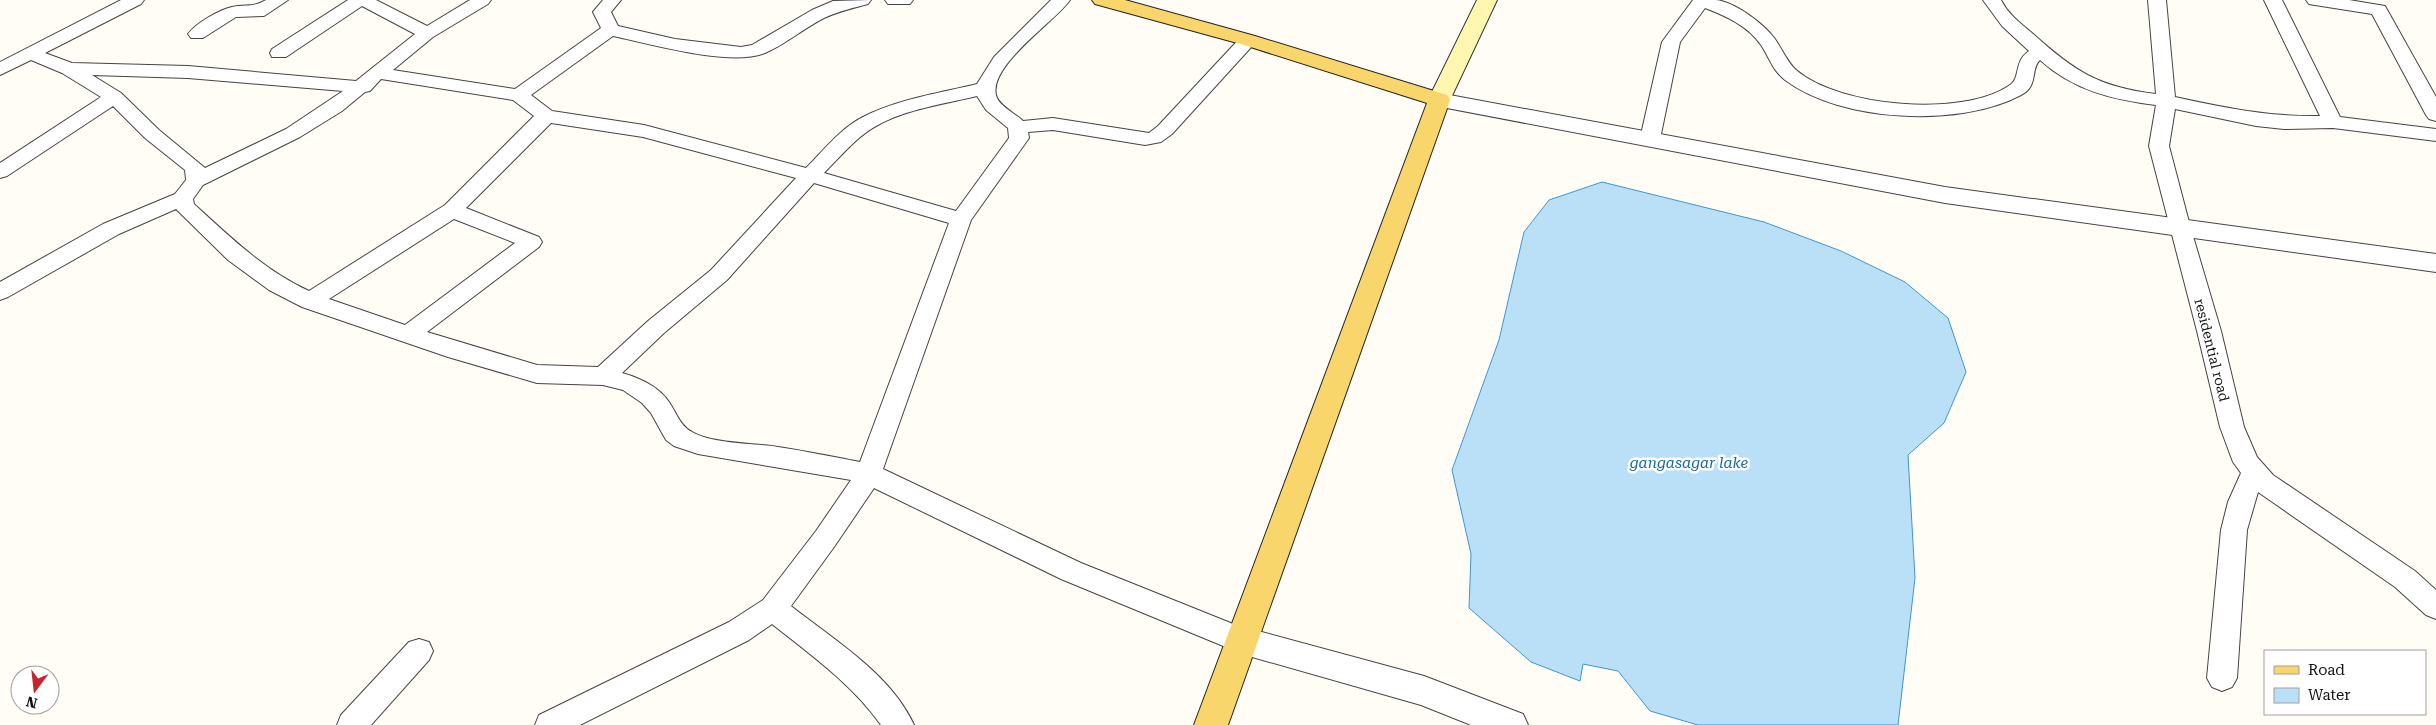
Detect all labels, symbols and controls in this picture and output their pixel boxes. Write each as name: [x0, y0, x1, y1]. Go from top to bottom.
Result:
street label: residential road: [2191, 297, 2233, 403]
water label: gangasagar lake: [1629, 454, 1749, 472]
legend: [2264, 650, 2426, 715]
text: Road: [2308, 661, 2345, 679]
north arrow: [10, 665, 60, 715]
text: Water: [2308, 686, 2350, 704]
text: N: [24, 693, 39, 712]

